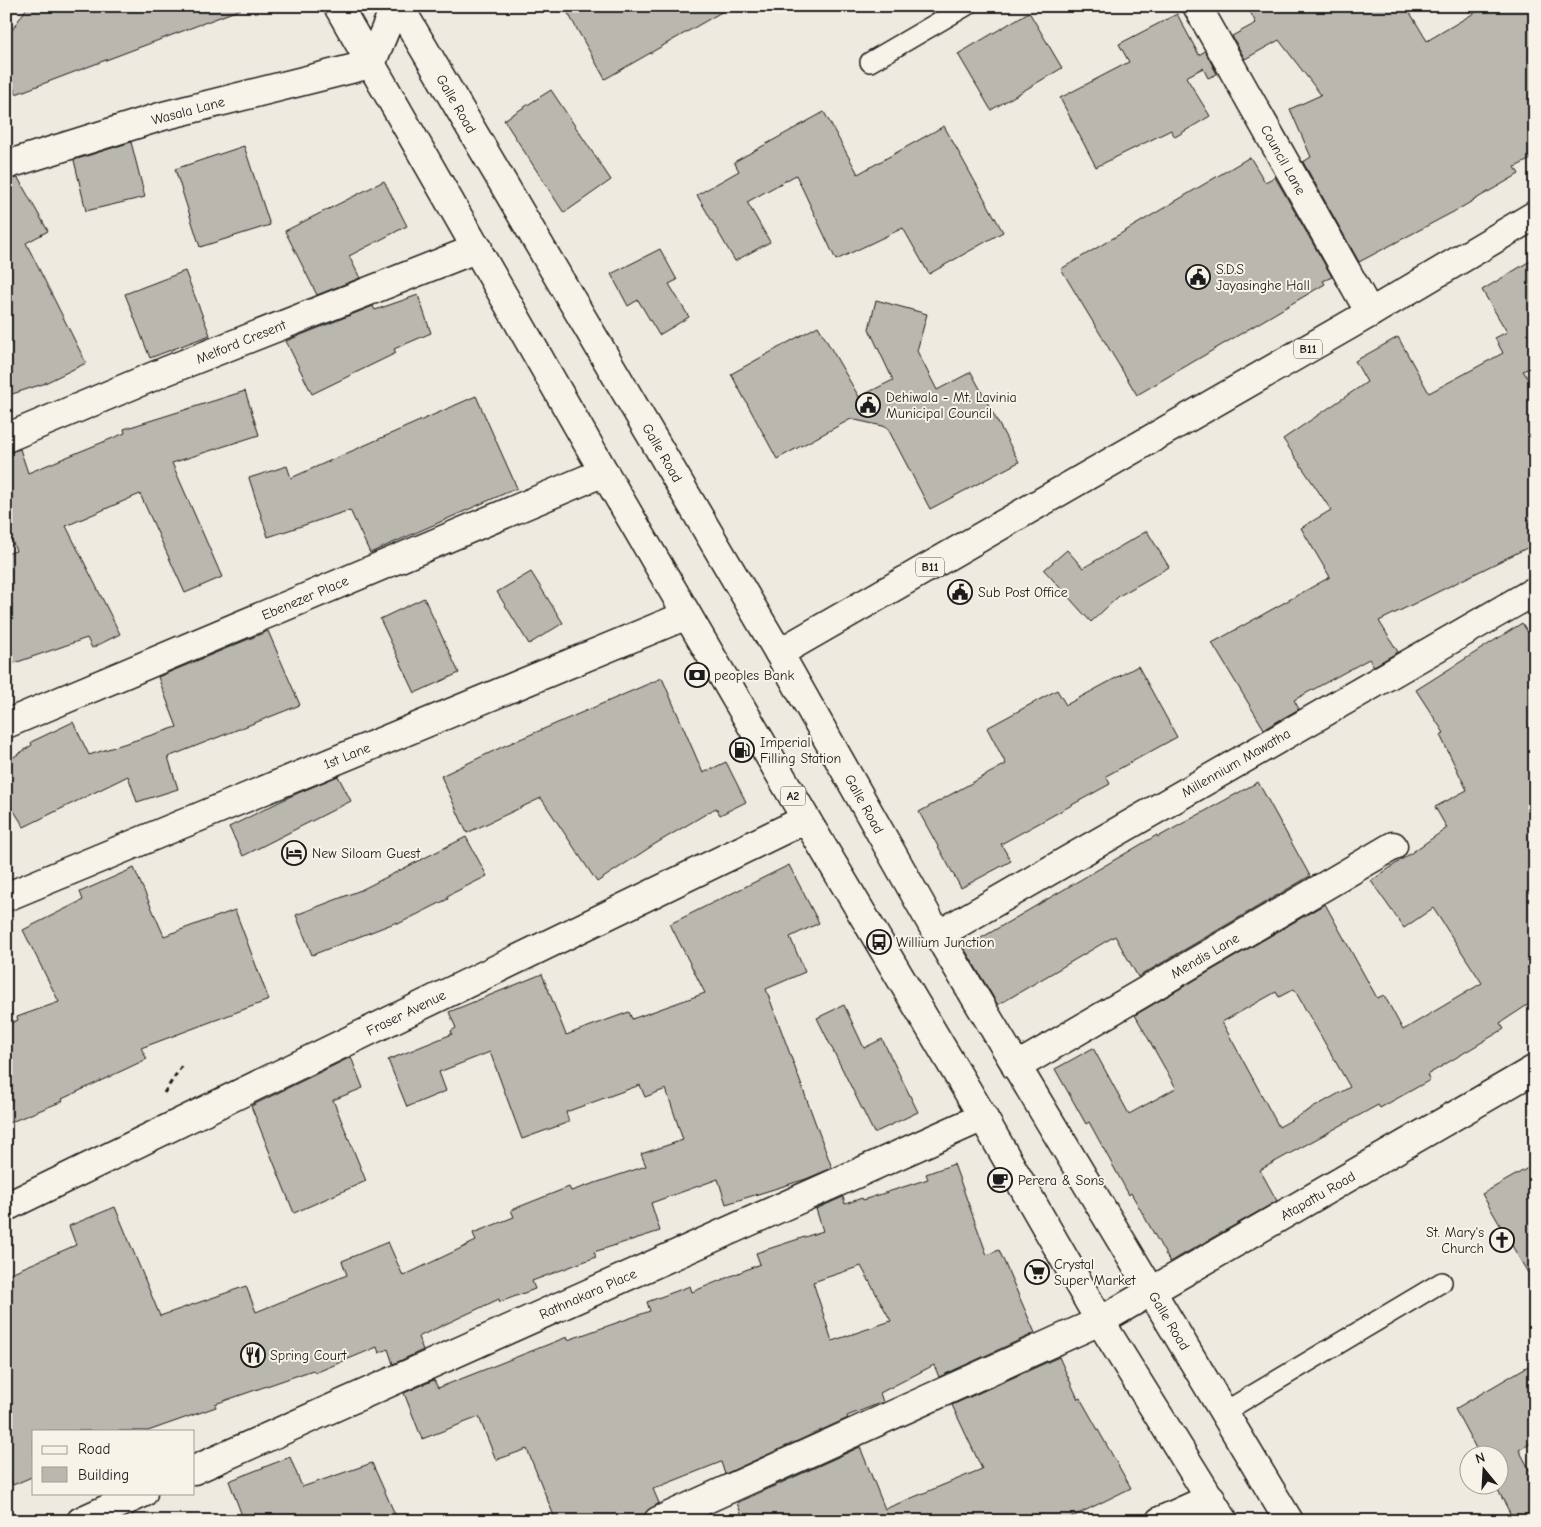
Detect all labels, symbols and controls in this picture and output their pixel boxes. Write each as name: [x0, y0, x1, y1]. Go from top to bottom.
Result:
street label: Galle Road: [432, 71, 480, 137]
street label: Wasala Lane: [150, 93, 226, 129]
street label: Council Lane: [1257, 122, 1309, 198]
place label: S.D.S Jayasinghe Hall: [1216, 261, 1310, 294]
public building icon: S.D.S Jayasinghe Hall: [1185, 264, 1211, 290]
street label: Melford Cresent: [194, 316, 289, 368]
road number: B11: [1294, 339, 1322, 358]
place label: Dehiwala - Mt. Lavinia Municipal Council: [886, 389, 1017, 422]
public building icon: Dehiwala - Mt. Lavinia Municipal Council: [855, 392, 881, 418]
street label: Galle Road: [638, 420, 686, 486]
road number: B11: [916, 558, 944, 576]
street label: Ebenezer Place: [259, 572, 351, 624]
public building icon: Sub Post Office: [947, 579, 973, 605]
place label: Sub Post Office: [978, 584, 1068, 601]
bank icon: peoples Bank: [684, 662, 710, 688]
place label: peoples Bank: [714, 667, 795, 684]
street label: Millennium Mawatha: [1178, 725, 1294, 801]
place label: Imperial Filling Station: [760, 734, 841, 767]
fuel station icon: Imperial Filling Station: [729, 737, 755, 763]
street label: 1st Lane: [321, 739, 373, 773]
street label: Galle Road: [841, 771, 887, 837]
road number: A2: [780, 786, 806, 806]
hotel icon: New Siloam Guest: [281, 840, 307, 866]
place label: New Siloam Guest: [312, 845, 421, 862]
bus stop icon: Willium Junction: [866, 929, 892, 955]
street label: Mendis Lane: [1168, 930, 1242, 982]
place label: Willium Junction: [896, 934, 994, 951]
street label: Fraser Avenue: [364, 986, 448, 1040]
cafe icon: Perera & Sons: [987, 1167, 1013, 1193]
street label: Atapattu Road: [1278, 1168, 1358, 1224]
place label: Perera & Sons: [1018, 1172, 1104, 1189]
place label: St. Mary's Church: [1426, 1224, 1484, 1257]
church icon: St. Mary's Church: [1489, 1227, 1515, 1253]
place label: Crystal Super Market: [1054, 1256, 1137, 1289]
supermarket icon: Crystal Super Market: [1024, 1259, 1050, 1285]
street label: Rathnakara Place: [537, 1265, 639, 1323]
street label: Galle Road: [1145, 1289, 1193, 1353]
restaurant icon: Spring Court: [240, 1342, 266, 1368]
place label: Spring Court: [270, 1347, 347, 1364]
legend: [32, 1430, 195, 1494]
text: Road: [78, 1440, 110, 1458]
north arrow: [1458, 1444, 1508, 1494]
text: N: [1473, 1449, 1487, 1468]
text: Building: [78, 1466, 129, 1484]

